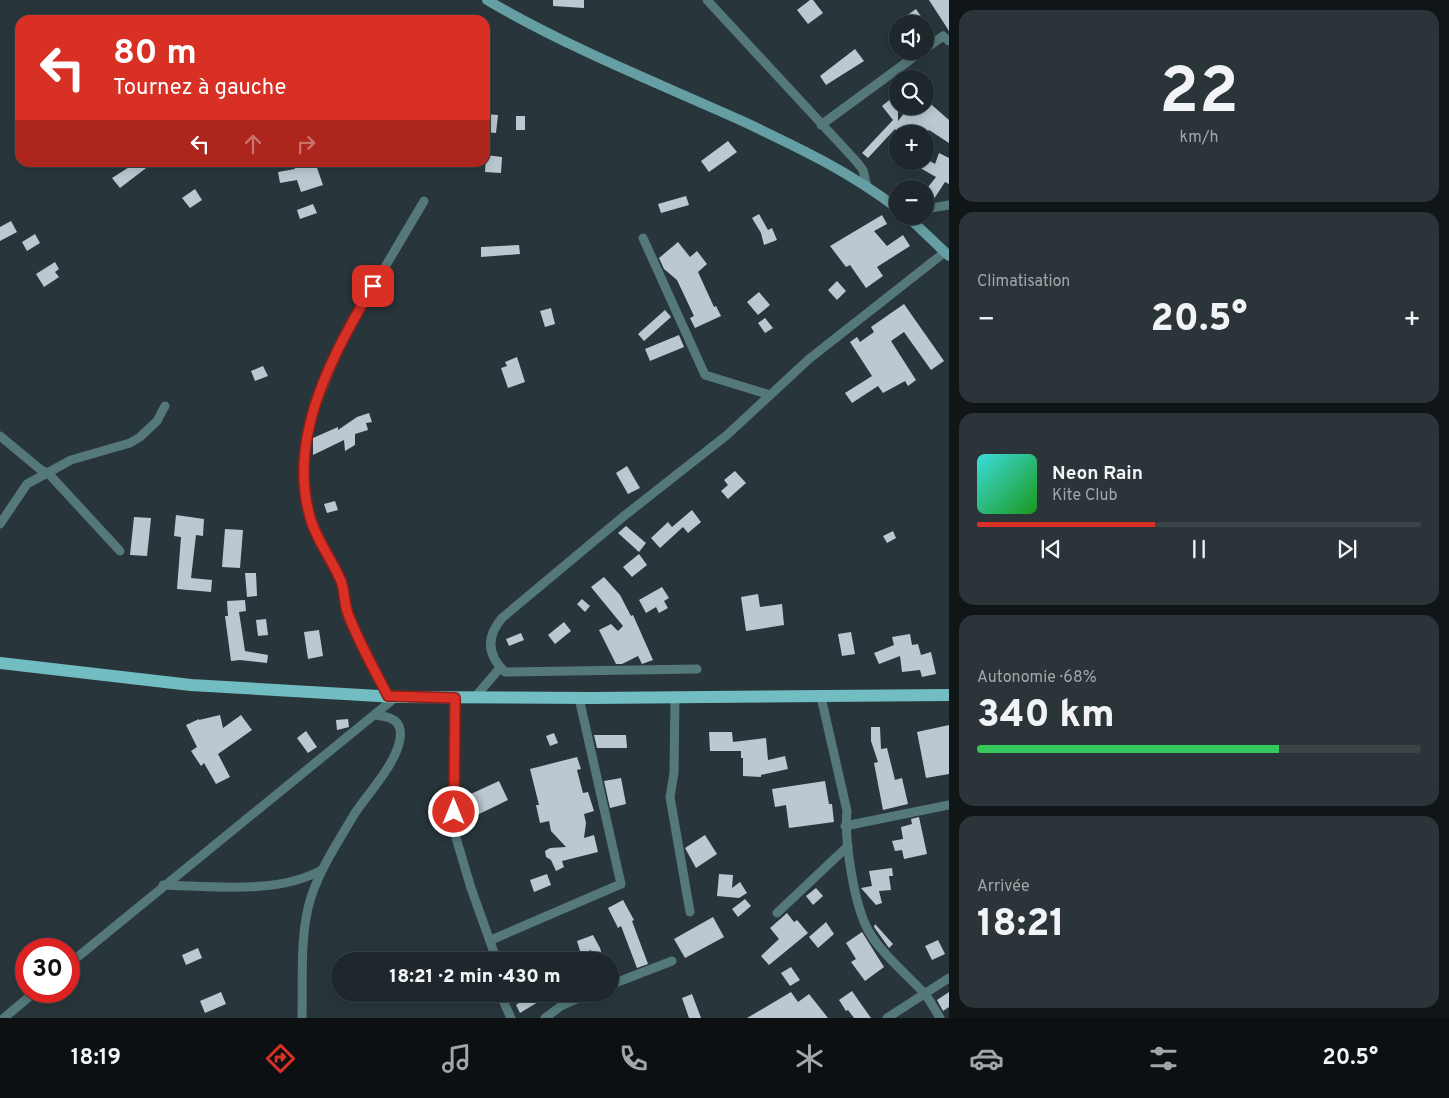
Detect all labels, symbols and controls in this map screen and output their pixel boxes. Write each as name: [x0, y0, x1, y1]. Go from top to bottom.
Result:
map controls: [889, 15, 934, 225]
button: sound: [889, 15, 934, 60]
text: 80 m: [113, 32, 197, 76]
icon: left: [30, 35, 95, 100]
text: 22: [1159, 54, 1239, 136]
button: search: [889, 70, 934, 115]
text: Tournez à gauche: [113, 75, 286, 102]
button: +: [889, 125, 934, 170]
text: km/h: [1180, 128, 1218, 148]
icon: left: [186, 130, 214, 158]
icon: ahead: [239, 130, 267, 158]
icon: right: [292, 130, 320, 158]
button: −: [889, 180, 934, 225]
pin: [352, 265, 394, 307]
icon: arrive: [359, 272, 387, 300]
text: Climatisation: [977, 272, 1070, 292]
text: 20.5°: [1151, 296, 1247, 345]
text: −: [977, 303, 995, 339]
text: +: [1403, 303, 1421, 339]
text: Neon Rain: [1052, 462, 1143, 486]
text: Kite Club: [1052, 486, 1117, 506]
icon: previous: [1037, 535, 1065, 563]
icon: pause: [1185, 535, 1213, 563]
icon: next: [1333, 535, 1361, 563]
text: Autonomie · 68%: [977, 668, 1097, 688]
text: 340 km: [977, 692, 1115, 741]
position arrow: [427, 785, 479, 837]
text: Arrivée: [977, 877, 1030, 897]
text: 18:21: [977, 901, 1065, 950]
speed limit sign: 30: [15, 938, 80, 1003]
text: 18:21 · 2 min · 430 m: [389, 965, 561, 989]
icon: directions: [263, 1041, 298, 1076]
icon: music: [439, 1041, 474, 1076]
icon: phone: [616, 1041, 651, 1076]
icon: climate: [792, 1041, 827, 1076]
icon: car: [969, 1041, 1004, 1076]
icon: filters: [1146, 1041, 1181, 1076]
text: 18:19: [71, 1045, 121, 1072]
text: 20.5°: [1322, 1045, 1378, 1072]

